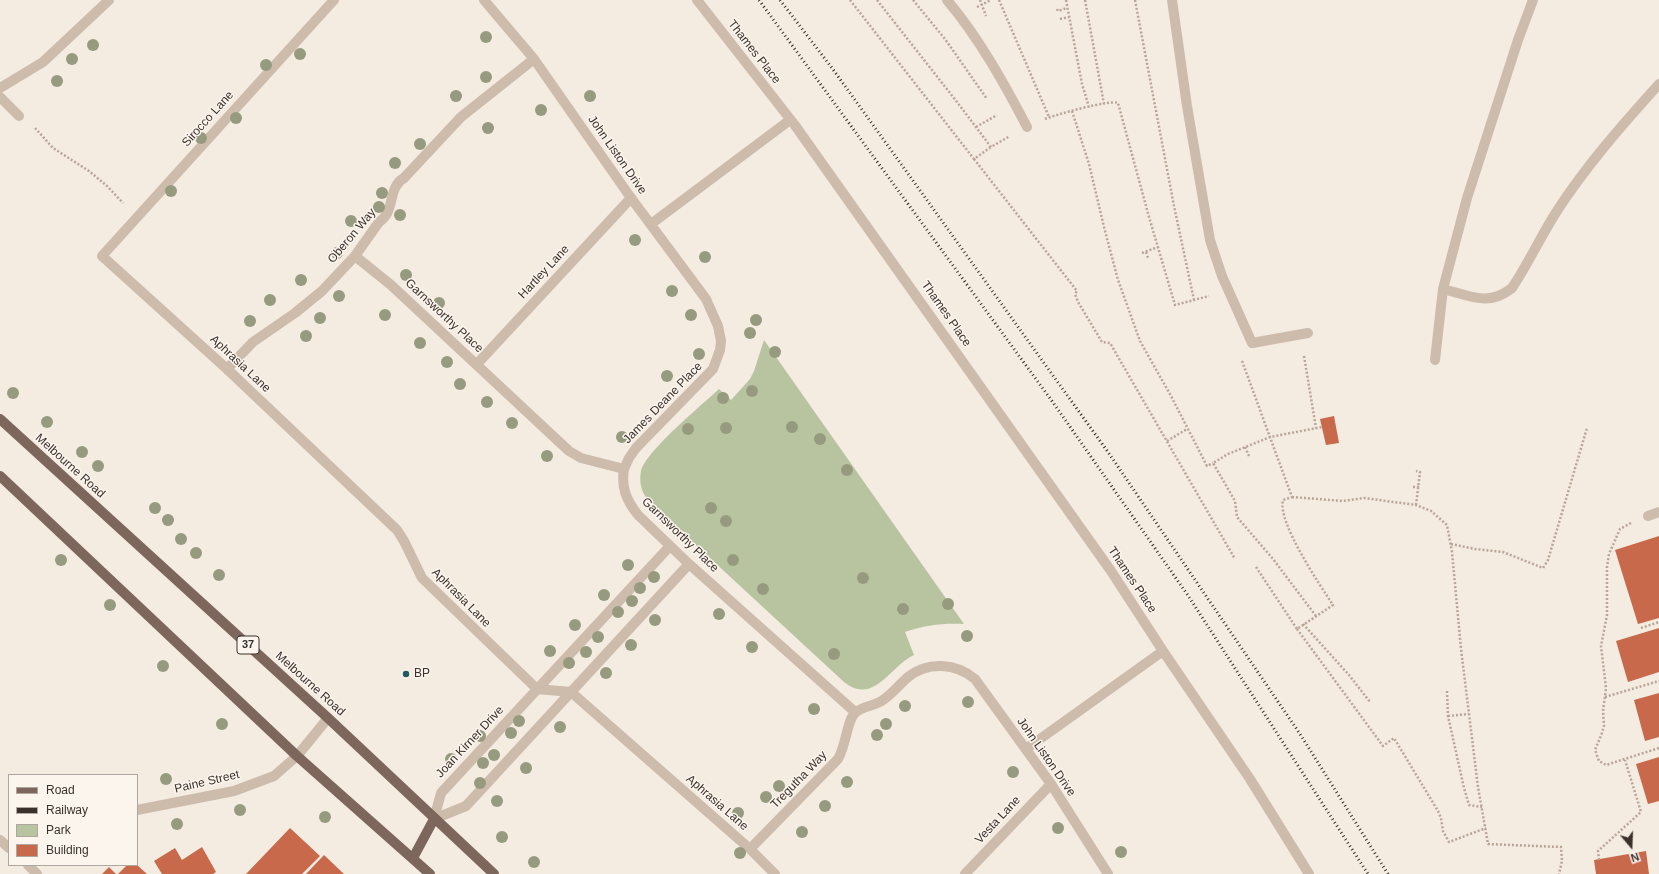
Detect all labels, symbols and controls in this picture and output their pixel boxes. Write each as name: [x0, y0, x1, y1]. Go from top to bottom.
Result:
street label: Thames Place: [725, 17, 783, 87]
street label: Sirocco Lane: [179, 88, 237, 150]
street label: John Liston Drive: [585, 113, 649, 197]
street label: Oberon Way: [325, 206, 379, 266]
street label: Hartley Lane: [516, 242, 572, 302]
street label: Garnsworthy Place: [402, 276, 486, 356]
street label: Thames Place: [918, 278, 974, 350]
street label: Aphrasia Lane: [207, 332, 273, 396]
street label: James Deane Place: [621, 359, 705, 447]
street label: Melbourne Road: [32, 431, 108, 501]
street label: Garnsworthy Place: [639, 495, 721, 575]
street label: Thames Place: [1105, 544, 1159, 616]
street label: Aphrasia Lane: [429, 566, 493, 630]
road number: 37: [237, 636, 259, 654]
street label: Melbourne Road: [272, 649, 348, 719]
place label: BP: [414, 667, 430, 681]
marker: BP: [401, 669, 411, 679]
street label: Joan Kirner Drive: [433, 703, 507, 781]
street label: John Liston Drive: [1014, 715, 1078, 799]
street label: Tregutha Way: [768, 748, 830, 812]
street label: Paine Street: [173, 768, 241, 796]
street label: Aphrasia Lane: [683, 772, 751, 834]
legend: [8, 774, 138, 866]
text: Road: [46, 783, 75, 797]
street label: Vesta Lane: [972, 793, 1024, 847]
text: Railway: [46, 803, 88, 817]
text: Park: [46, 823, 71, 837]
north arrow: [1611, 826, 1651, 866]
text: Building: [46, 843, 89, 857]
text: N: [1629, 850, 1641, 864]

